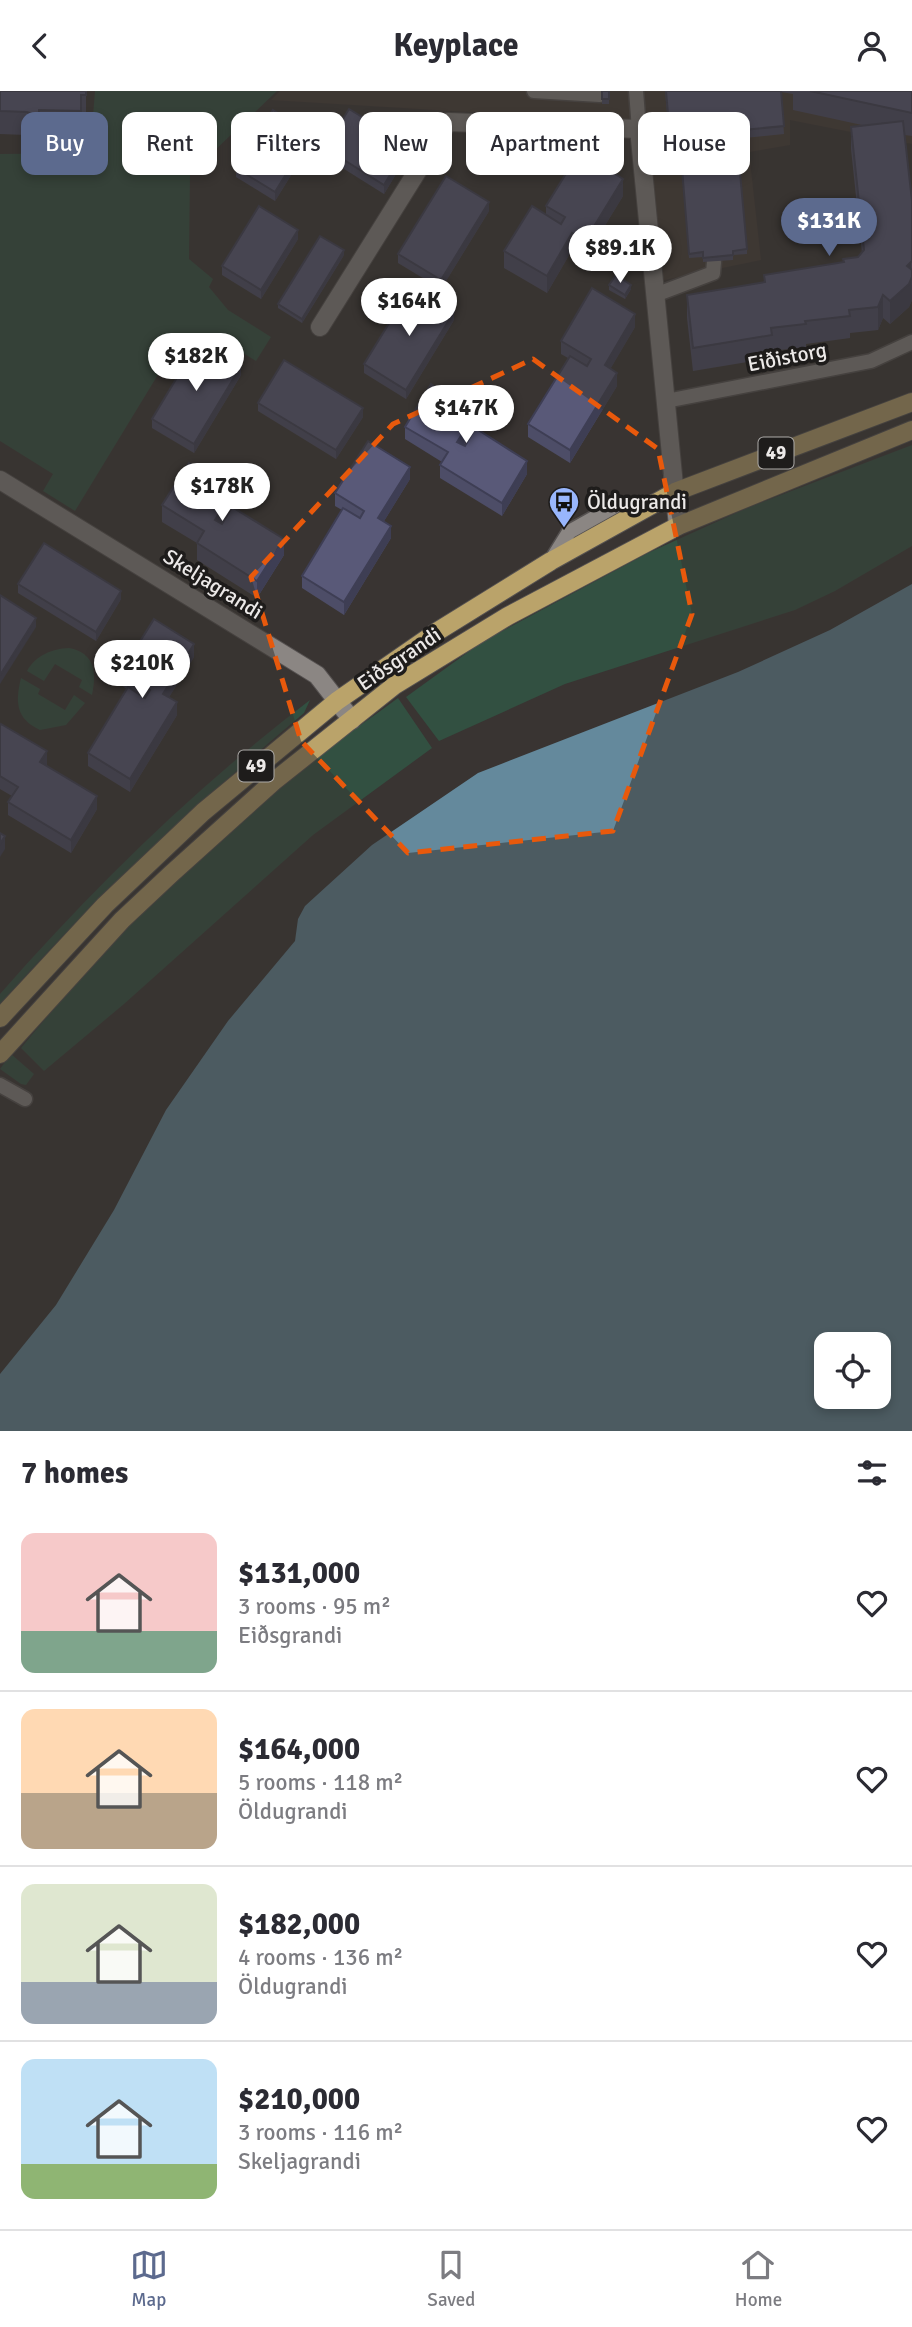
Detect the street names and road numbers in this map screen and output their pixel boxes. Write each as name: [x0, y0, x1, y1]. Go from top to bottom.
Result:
street label: Eiðistorg: [745, 337, 829, 377]
road number: 49: [758, 437, 794, 469]
street label: Skeljagrandi: [159, 543, 267, 625]
street label: Eiðsgrandi: [352, 622, 446, 696]
road number: 49: [238, 751, 274, 781]

